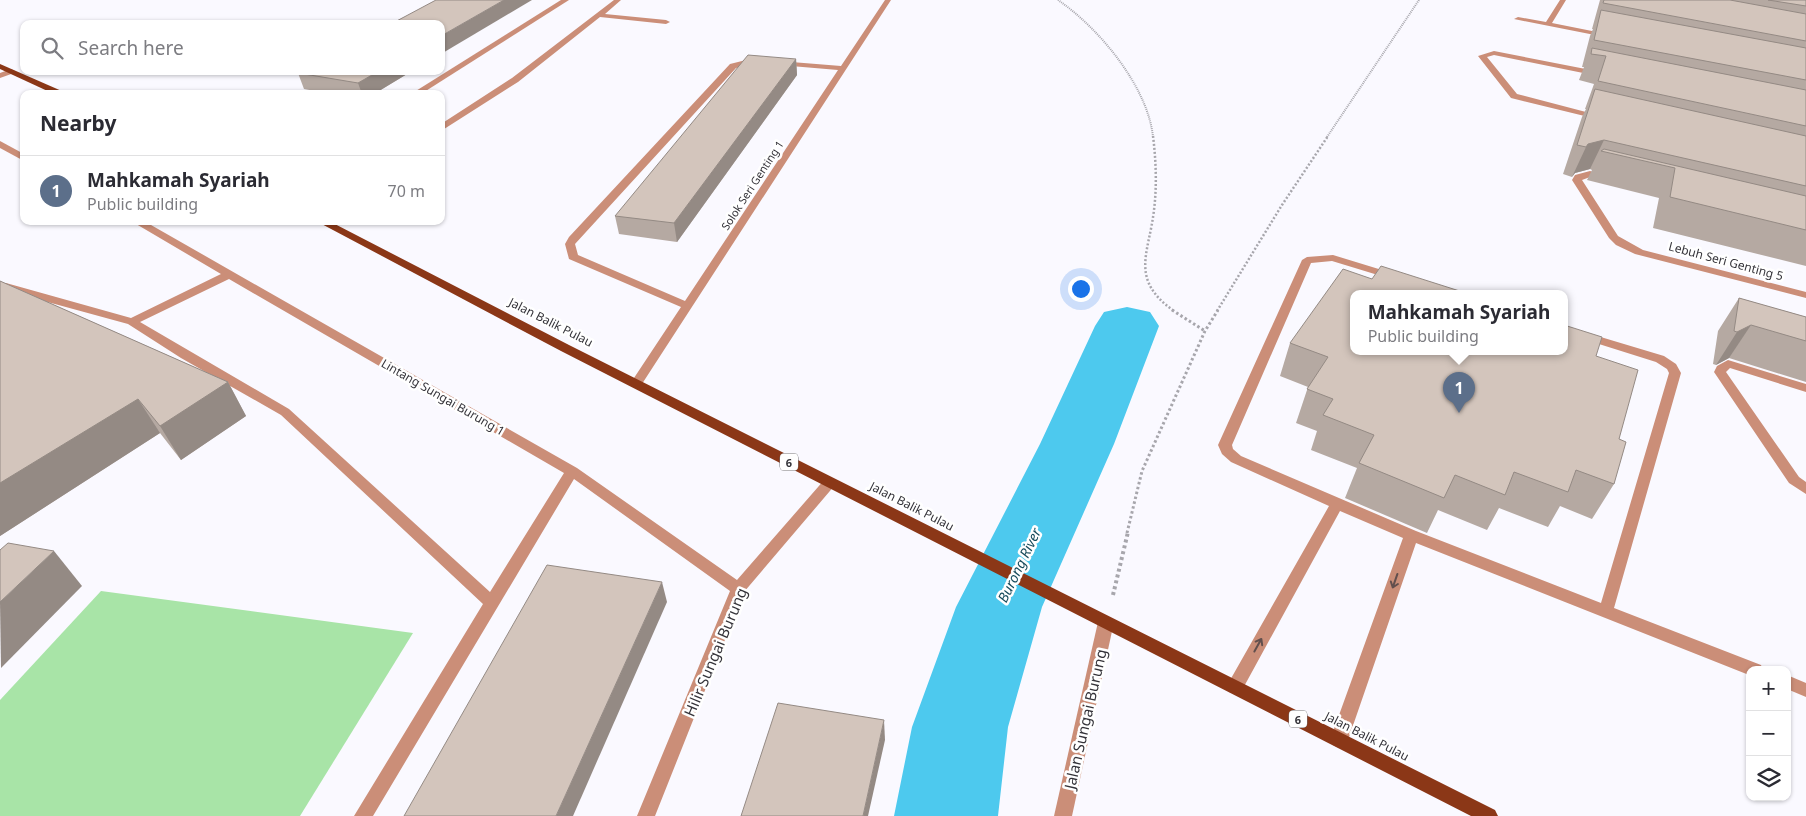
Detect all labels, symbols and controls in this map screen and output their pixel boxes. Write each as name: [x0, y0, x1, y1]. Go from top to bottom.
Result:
search box: [20, 20, 445, 75]
icon: search: [38, 34, 66, 62]
text: Search here: [78, 35, 184, 61]
text: Nearby: [40, 109, 116, 137]
street label: Solok Seri Genting 1: [717, 137, 787, 233]
text: Mahkamah Syariah: [87, 167, 270, 193]
text: 1: [51, 180, 61, 202]
text: 70 m: [388, 180, 425, 202]
text: Public building: [87, 193, 198, 215]
street label: Lebuh Seri Genting 5: [1667, 238, 1785, 285]
your location: [1068, 276, 1094, 302]
popup: [1350, 290, 1568, 355]
street label: Jalan Balik Pulau: [505, 293, 596, 351]
text: Mahkamah Syariah: [1368, 299, 1550, 325]
text: Public building: [1368, 325, 1479, 347]
street label: Lintang Sungai Burung 1: [378, 355, 508, 439]
pin: 1: [1443, 372, 1475, 413]
road number: 6: [780, 454, 798, 471]
street label: Jalan Balik Pulau: [866, 477, 957, 535]
water label: Burong River: [993, 524, 1045, 605]
one-way arrow: [1390, 573, 1399, 588]
street label: Hilir Sungai Burung: [679, 585, 751, 719]
one-way arrow: [1254, 638, 1264, 652]
street label: Jalan Sungai Burung: [1059, 647, 1111, 793]
map controls: [1746, 666, 1791, 801]
button: +: [1746, 666, 1791, 711]
street label: Jalan Balik Pulau: [1321, 707, 1412, 765]
road number: 6: [1289, 711, 1307, 728]
button: −: [1746, 711, 1791, 756]
button: layers: [1746, 756, 1791, 801]

